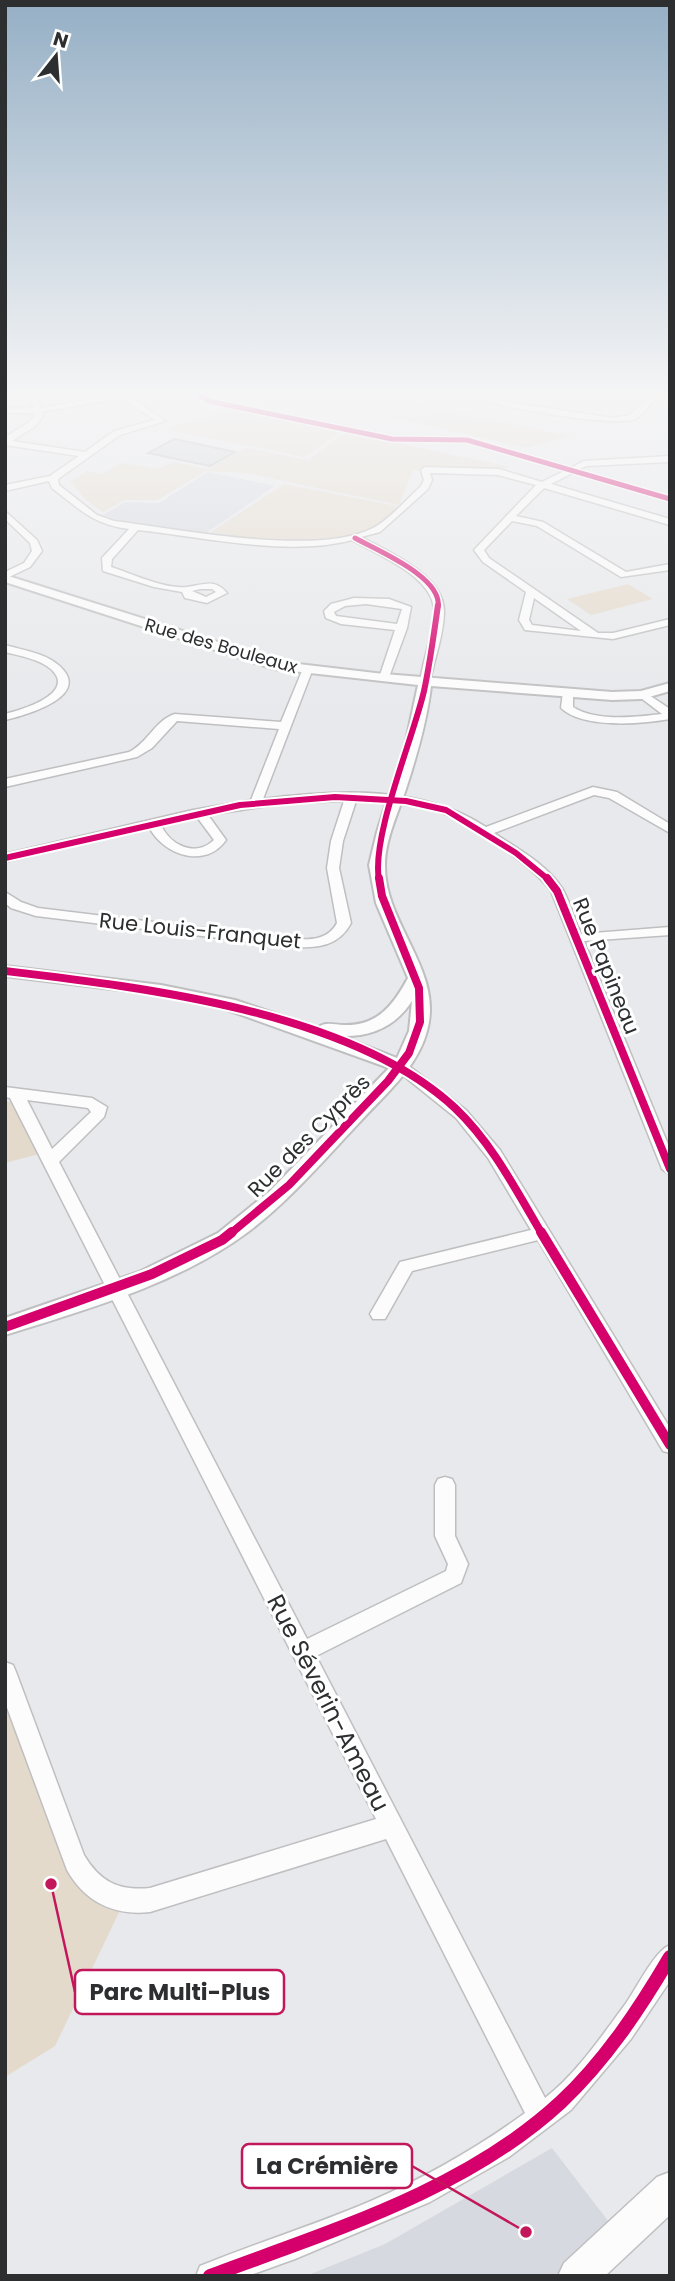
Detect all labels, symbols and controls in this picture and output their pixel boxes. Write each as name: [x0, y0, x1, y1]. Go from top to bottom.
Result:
north arrow: [21, 21, 91, 91]
text: N: [50, 25, 72, 55]
street label: Rue des Bouleaux: [142, 612, 301, 679]
street label: Rue Papineau: [566, 893, 647, 1038]
street label: Rue Louis-Franquet: [98, 905, 302, 956]
street label: Rue des Cyprès: [241, 1068, 376, 1203]
street label: Rue Séverin-Ameau: [259, 1589, 397, 1817]
callout: Parc Multi-Plus: [75, 1970, 284, 2014]
text: Parc Multi-Plus: [90, 1976, 270, 2008]
callout: La Crémière: [242, 2144, 412, 2188]
text: La Crémière: [256, 2150, 398, 2182]

